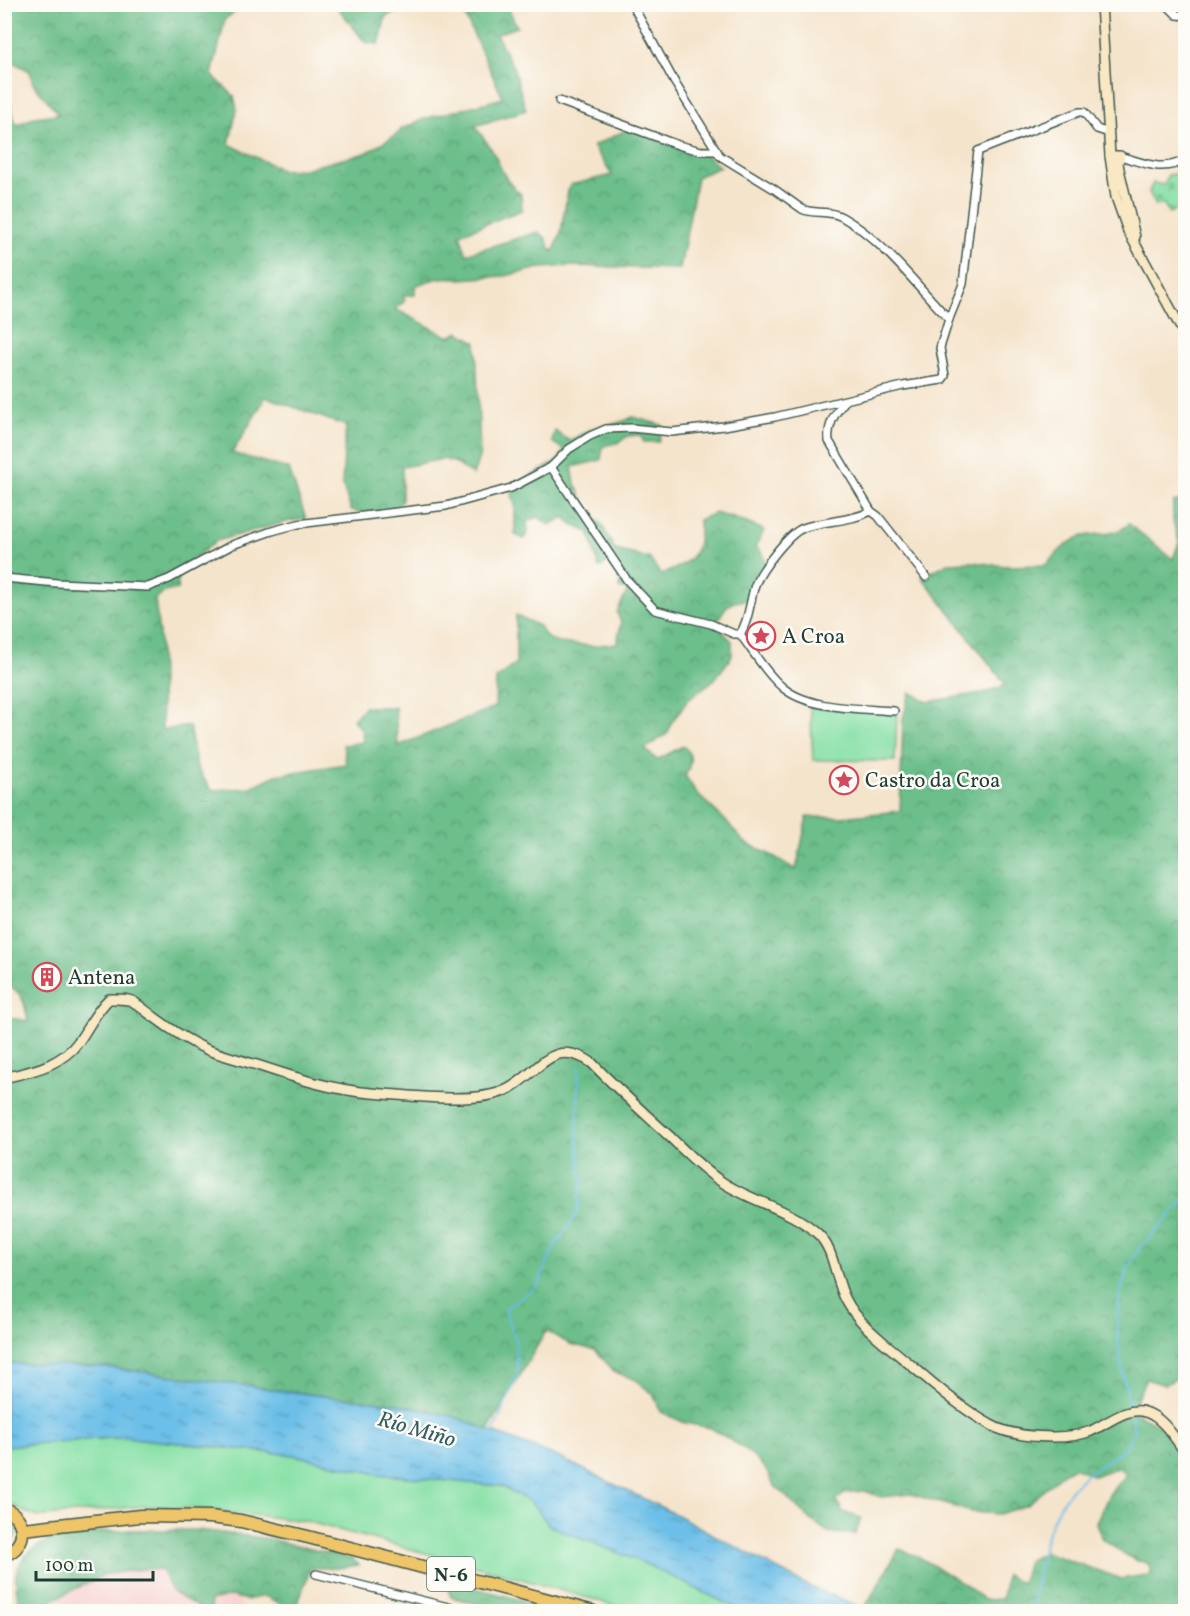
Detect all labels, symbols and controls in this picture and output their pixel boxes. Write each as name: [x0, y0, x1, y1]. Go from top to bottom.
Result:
place icon: A Croa: [745, 620, 777, 652]
place label: A Croa: [782, 623, 845, 652]
place icon: Castro da Croa: [828, 764, 860, 796]
place label: Castro da Croa: [865, 767, 1000, 796]
building icon: Antena: [31, 961, 63, 993]
place label: Antena: [68, 964, 135, 993]
water label: Río Miño: [374, 1405, 459, 1456]
scale bar: [36, 1544, 153, 1582]
text: 100 m: [45, 1554, 94, 1579]
road number: N-6: [427, 1557, 475, 1591]

